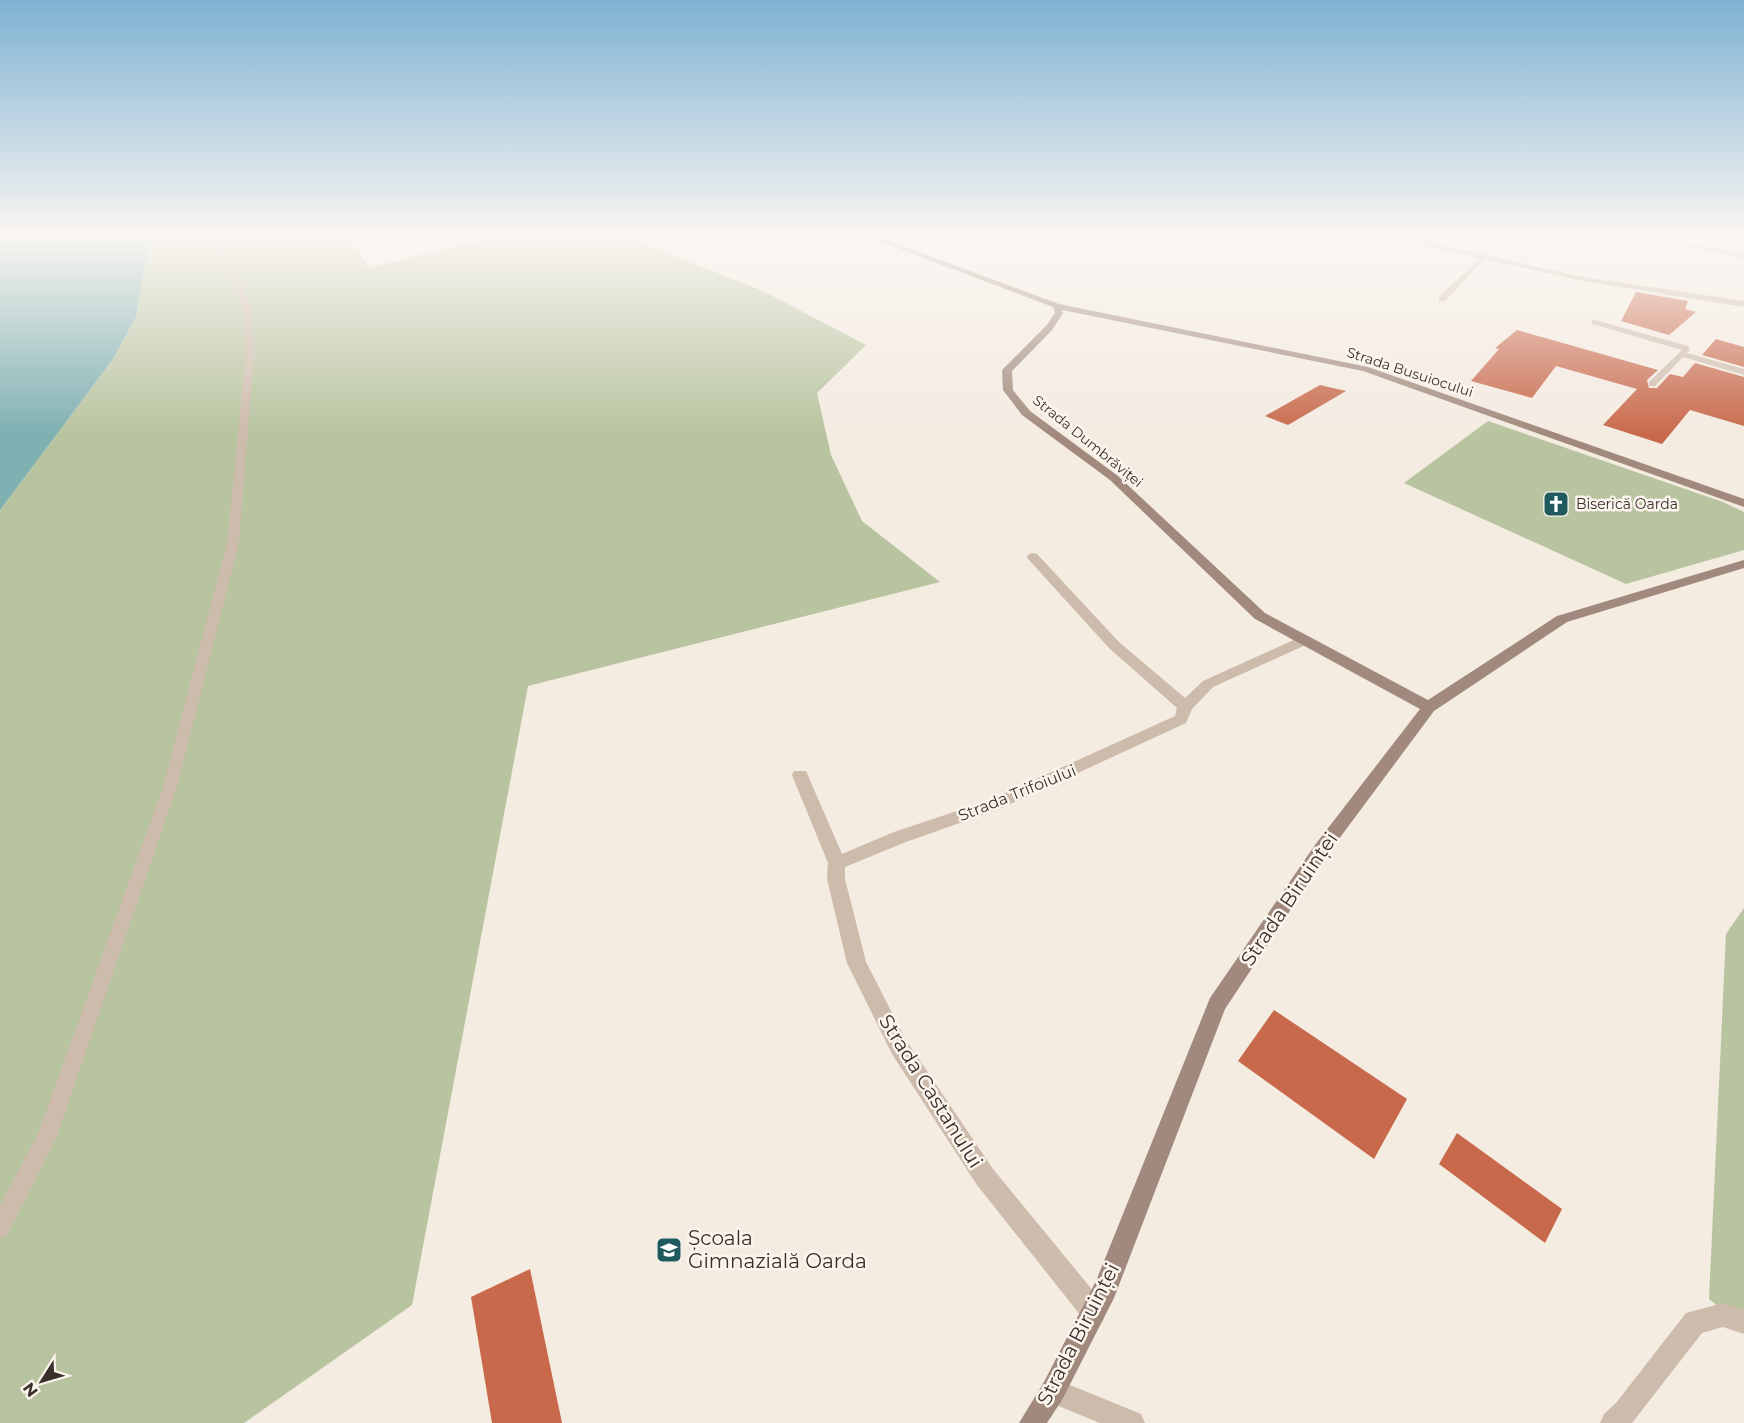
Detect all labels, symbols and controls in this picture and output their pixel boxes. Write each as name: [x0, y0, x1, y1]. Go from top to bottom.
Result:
street label: Strada Busuiocului: [1344, 343, 1476, 401]
street label: Strada Dumbrăviței: [1029, 391, 1147, 492]
church icon: Biserică Oarda: [1541, 489, 1571, 519]
place label: Biserică Oarda: [1576, 495, 1678, 513]
street label: Strada Trifoiului: [955, 761, 1079, 825]
street label: Strada Biruinței: [1235, 828, 1343, 971]
street label: Strada Castanului: [874, 1010, 988, 1172]
place label: Școala Gimnazială Oarda: [688, 1226, 867, 1273]
school or university icon: Școala Gimnazială Oarda: [654, 1235, 684, 1265]
street label: Strada Biruinței: [1032, 1259, 1125, 1409]
north arrow: [12, 1351, 72, 1411]
text: N: [19, 1379, 42, 1401]

